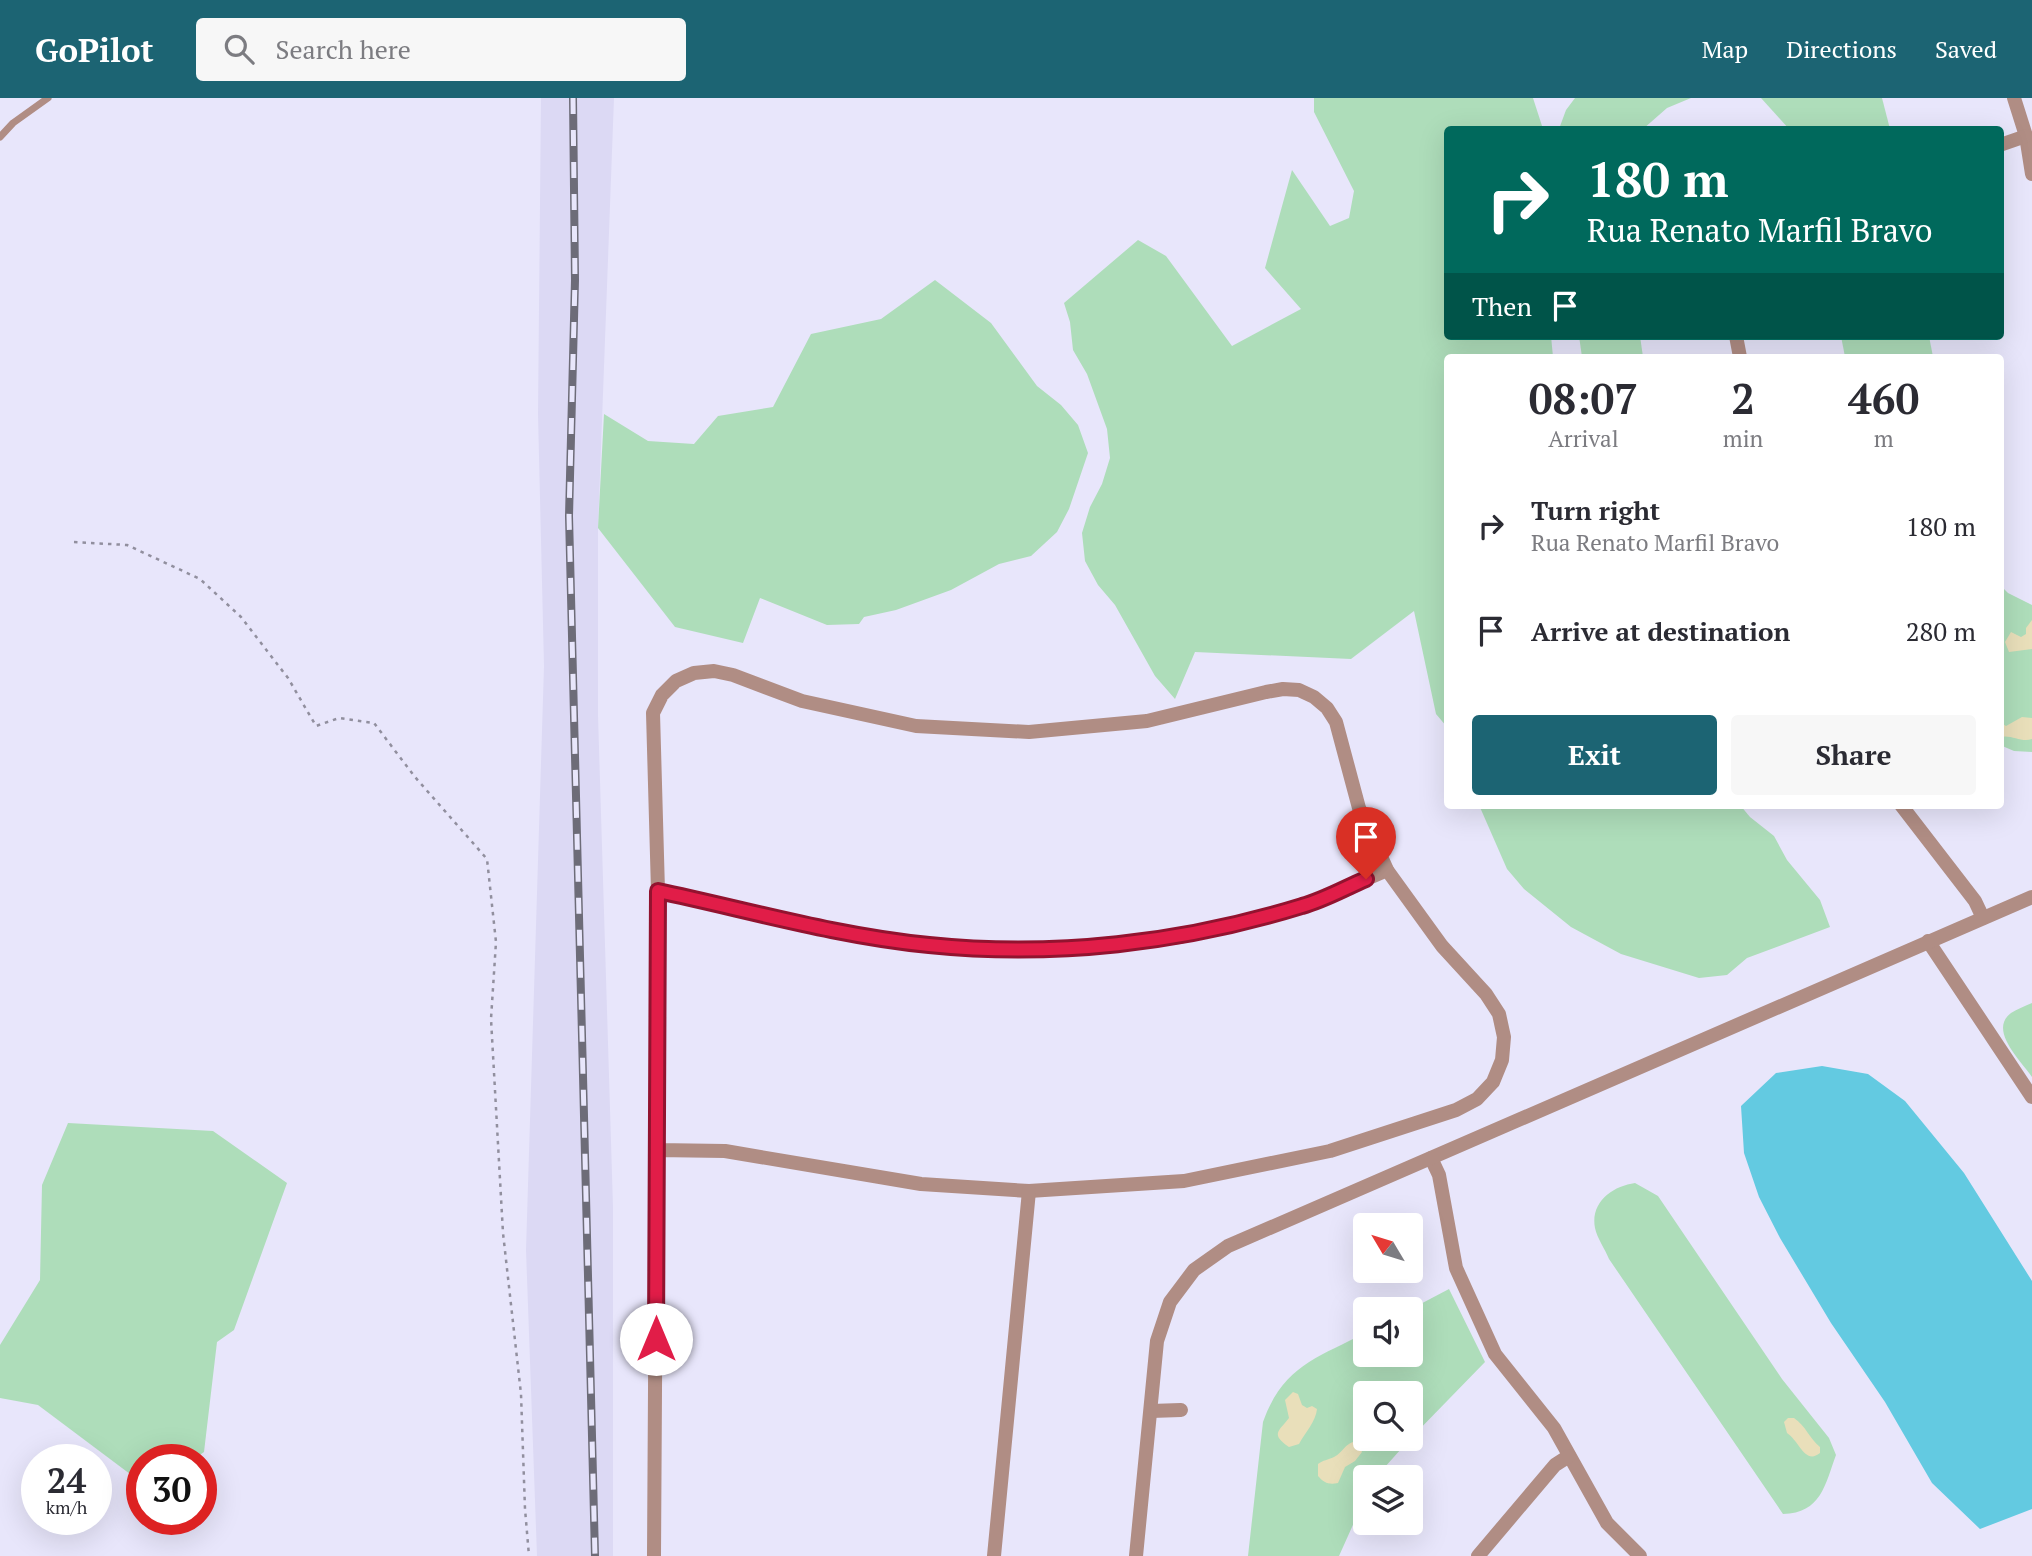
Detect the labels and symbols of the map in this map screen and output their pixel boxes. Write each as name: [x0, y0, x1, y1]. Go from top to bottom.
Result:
pin: [1336, 807, 1396, 879]
north arrow: [1353, 1213, 1423, 1283]
position arrow: [619, 1302, 693, 1376]
speed limit sign: 30: [126, 1444, 217, 1535]

